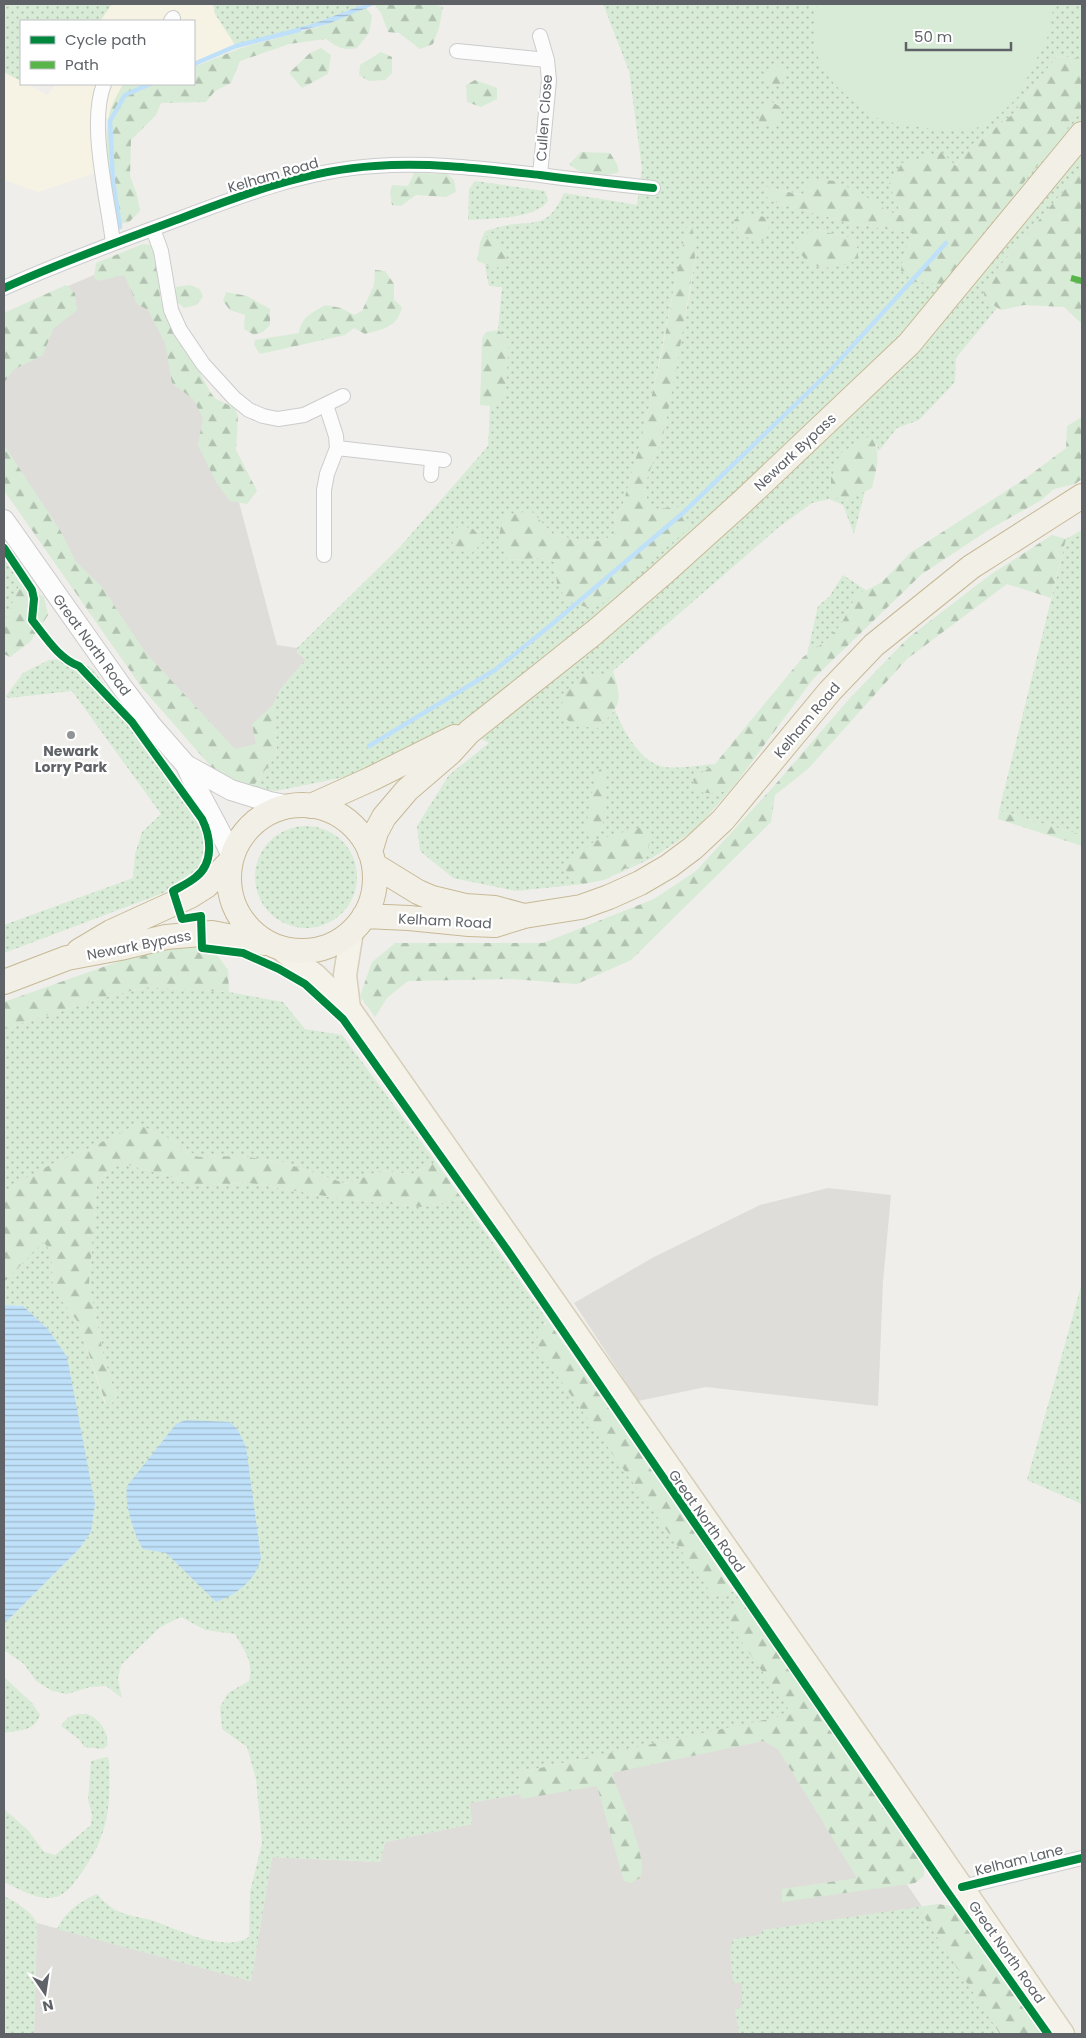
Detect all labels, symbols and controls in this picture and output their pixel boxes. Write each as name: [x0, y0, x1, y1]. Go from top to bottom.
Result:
legend: [20, 20, 195, 85]
scale bar: [906, 20, 1011, 52]
text: 50 m: [914, 26, 952, 47]
text: Cycle path: [65, 29, 146, 50]
text: Path: [65, 54, 99, 75]
street label: Cullen Close: [531, 73, 557, 162]
street label: Kelham Road: [225, 153, 321, 197]
street label: Newark Bypass: [750, 409, 840, 495]
street label: Great North Road: [48, 590, 136, 700]
street label: Kelham Road: [769, 678, 845, 762]
marker: Newark Lorry Park: [65, 729, 77, 741]
place label: Newark Lorry Park: [35, 741, 107, 777]
street label: Kelham Road: [398, 909, 492, 933]
street label: Newark Bypass: [85, 925, 193, 965]
street label: Great North Road: [664, 1466, 750, 1576]
street label: Kelham Lane: [973, 1839, 1066, 1881]
street label: Great North Road: [964, 1897, 1050, 2007]
north arrow: [20, 1968, 70, 2018]
text: N: [41, 1995, 55, 2017]

